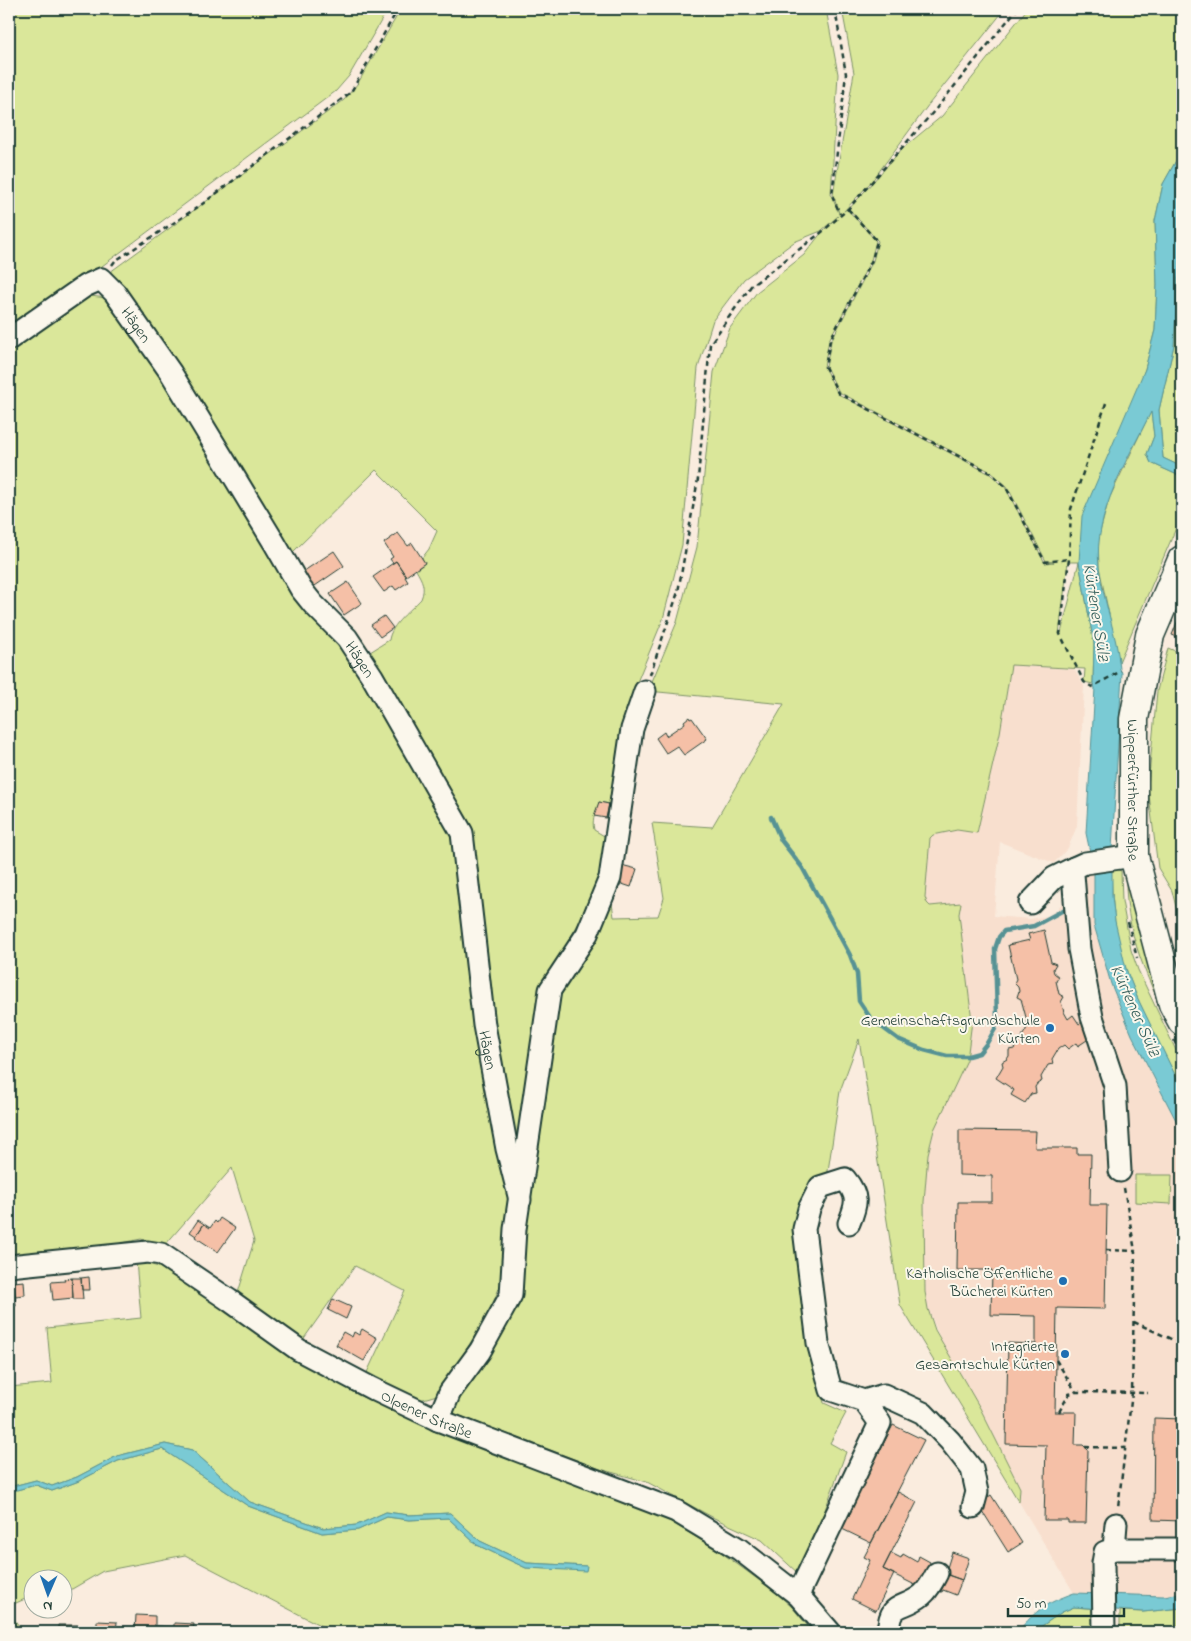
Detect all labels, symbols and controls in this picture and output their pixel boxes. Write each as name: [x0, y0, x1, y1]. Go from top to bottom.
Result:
street label: Hägen: [114, 302, 156, 349]
water label: Kürtener Sülz: [1075, 562, 1116, 664]
street label: Hägen: [338, 637, 380, 683]
street label: Wipperfürther Straße: [1120, 719, 1145, 865]
water label: Kürtener Sülz: [1102, 961, 1167, 1062]
place label: Gemeinschaftsgrundschule Kürten: [861, 1009, 1041, 1051]
marker: Gemeinschaftsgrundschule Kürten: [1044, 1022, 1056, 1034]
street label: Hägen: [471, 1029, 502, 1072]
place label: Katholische Öffentliche Bücherei Kürten: [906, 1262, 1054, 1304]
marker: Katholische Öffentliche Bücherei Kürten: [1057, 1275, 1069, 1287]
place label: Integrierte Gesamtschule Kürten: [915, 1335, 1056, 1377]
marker: Integrierte Gesamtschule Kürten: [1059, 1348, 1071, 1360]
street label: Olpener Straße: [376, 1384, 476, 1446]
north arrow: [22, 1568, 72, 1618]
scale bar: [1008, 1586, 1125, 1618]
text: 50 m: [1016, 1593, 1047, 1615]
text: N: [43, 1595, 53, 1616]

